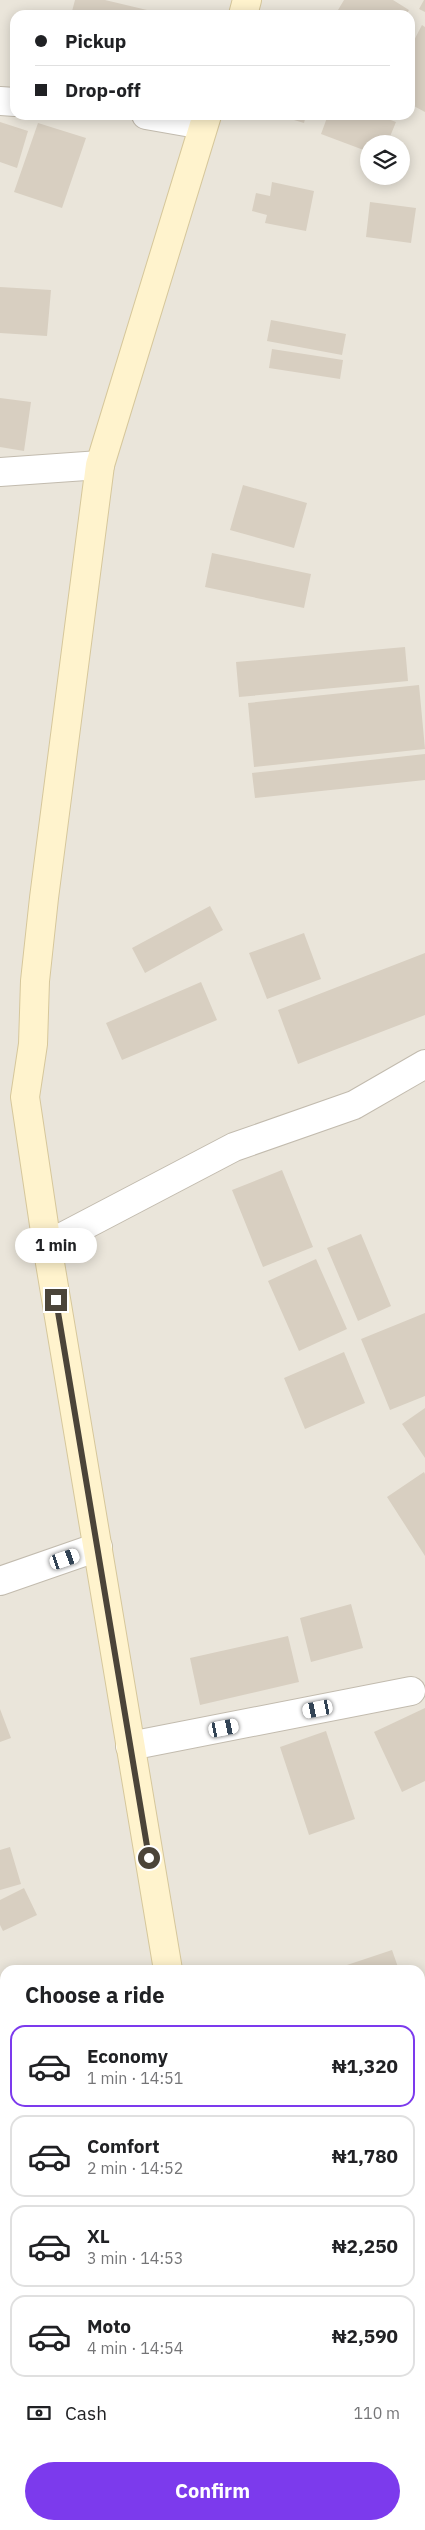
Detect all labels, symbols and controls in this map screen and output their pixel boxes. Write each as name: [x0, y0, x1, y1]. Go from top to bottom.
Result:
text: Pickup: [65, 29, 126, 53]
text: Drop-off: [65, 78, 141, 102]
map controls: [360, 135, 410, 185]
button: layers: [360, 135, 410, 185]
callout: 1 min: [15, 1228, 97, 1262]
text: 1 min: [35, 1235, 77, 1255]
route end: [45, 1289, 67, 1311]
car: [48, 1547, 81, 1571]
car: [301, 1699, 334, 1719]
car: [207, 1718, 240, 1738]
route start: [138, 1847, 160, 1869]
text: Choose a ride: [25, 1980, 165, 2009]
icon: car: [27, 2044, 72, 2089]
text: Economy: [87, 2044, 168, 2068]
text: ₦1,320: [332, 2054, 398, 2078]
text: 1 min · 14:51: [87, 2068, 183, 2088]
icon: car: [27, 2134, 72, 2179]
text: Comfort: [87, 2134, 160, 2158]
text: ₦1,780: [332, 2144, 398, 2168]
text: 2 min · 14:52: [87, 2158, 183, 2178]
icon: car: [27, 2224, 72, 2269]
text: XL: [87, 2224, 110, 2248]
text: ₦2,250: [332, 2234, 398, 2258]
text: 3 min · 14:53: [87, 2248, 183, 2268]
icon: car: [27, 2314, 72, 2359]
text: Moto: [87, 2314, 131, 2338]
text: ₦2,590: [332, 2324, 398, 2348]
text: 4 min · 14:54: [87, 2338, 183, 2358]
icon: cash: [25, 2399, 53, 2427]
text: Cash: [65, 2401, 107, 2425]
text: 110 m: [353, 2403, 400, 2423]
button: Confirm: [25, 2462, 400, 2520]

